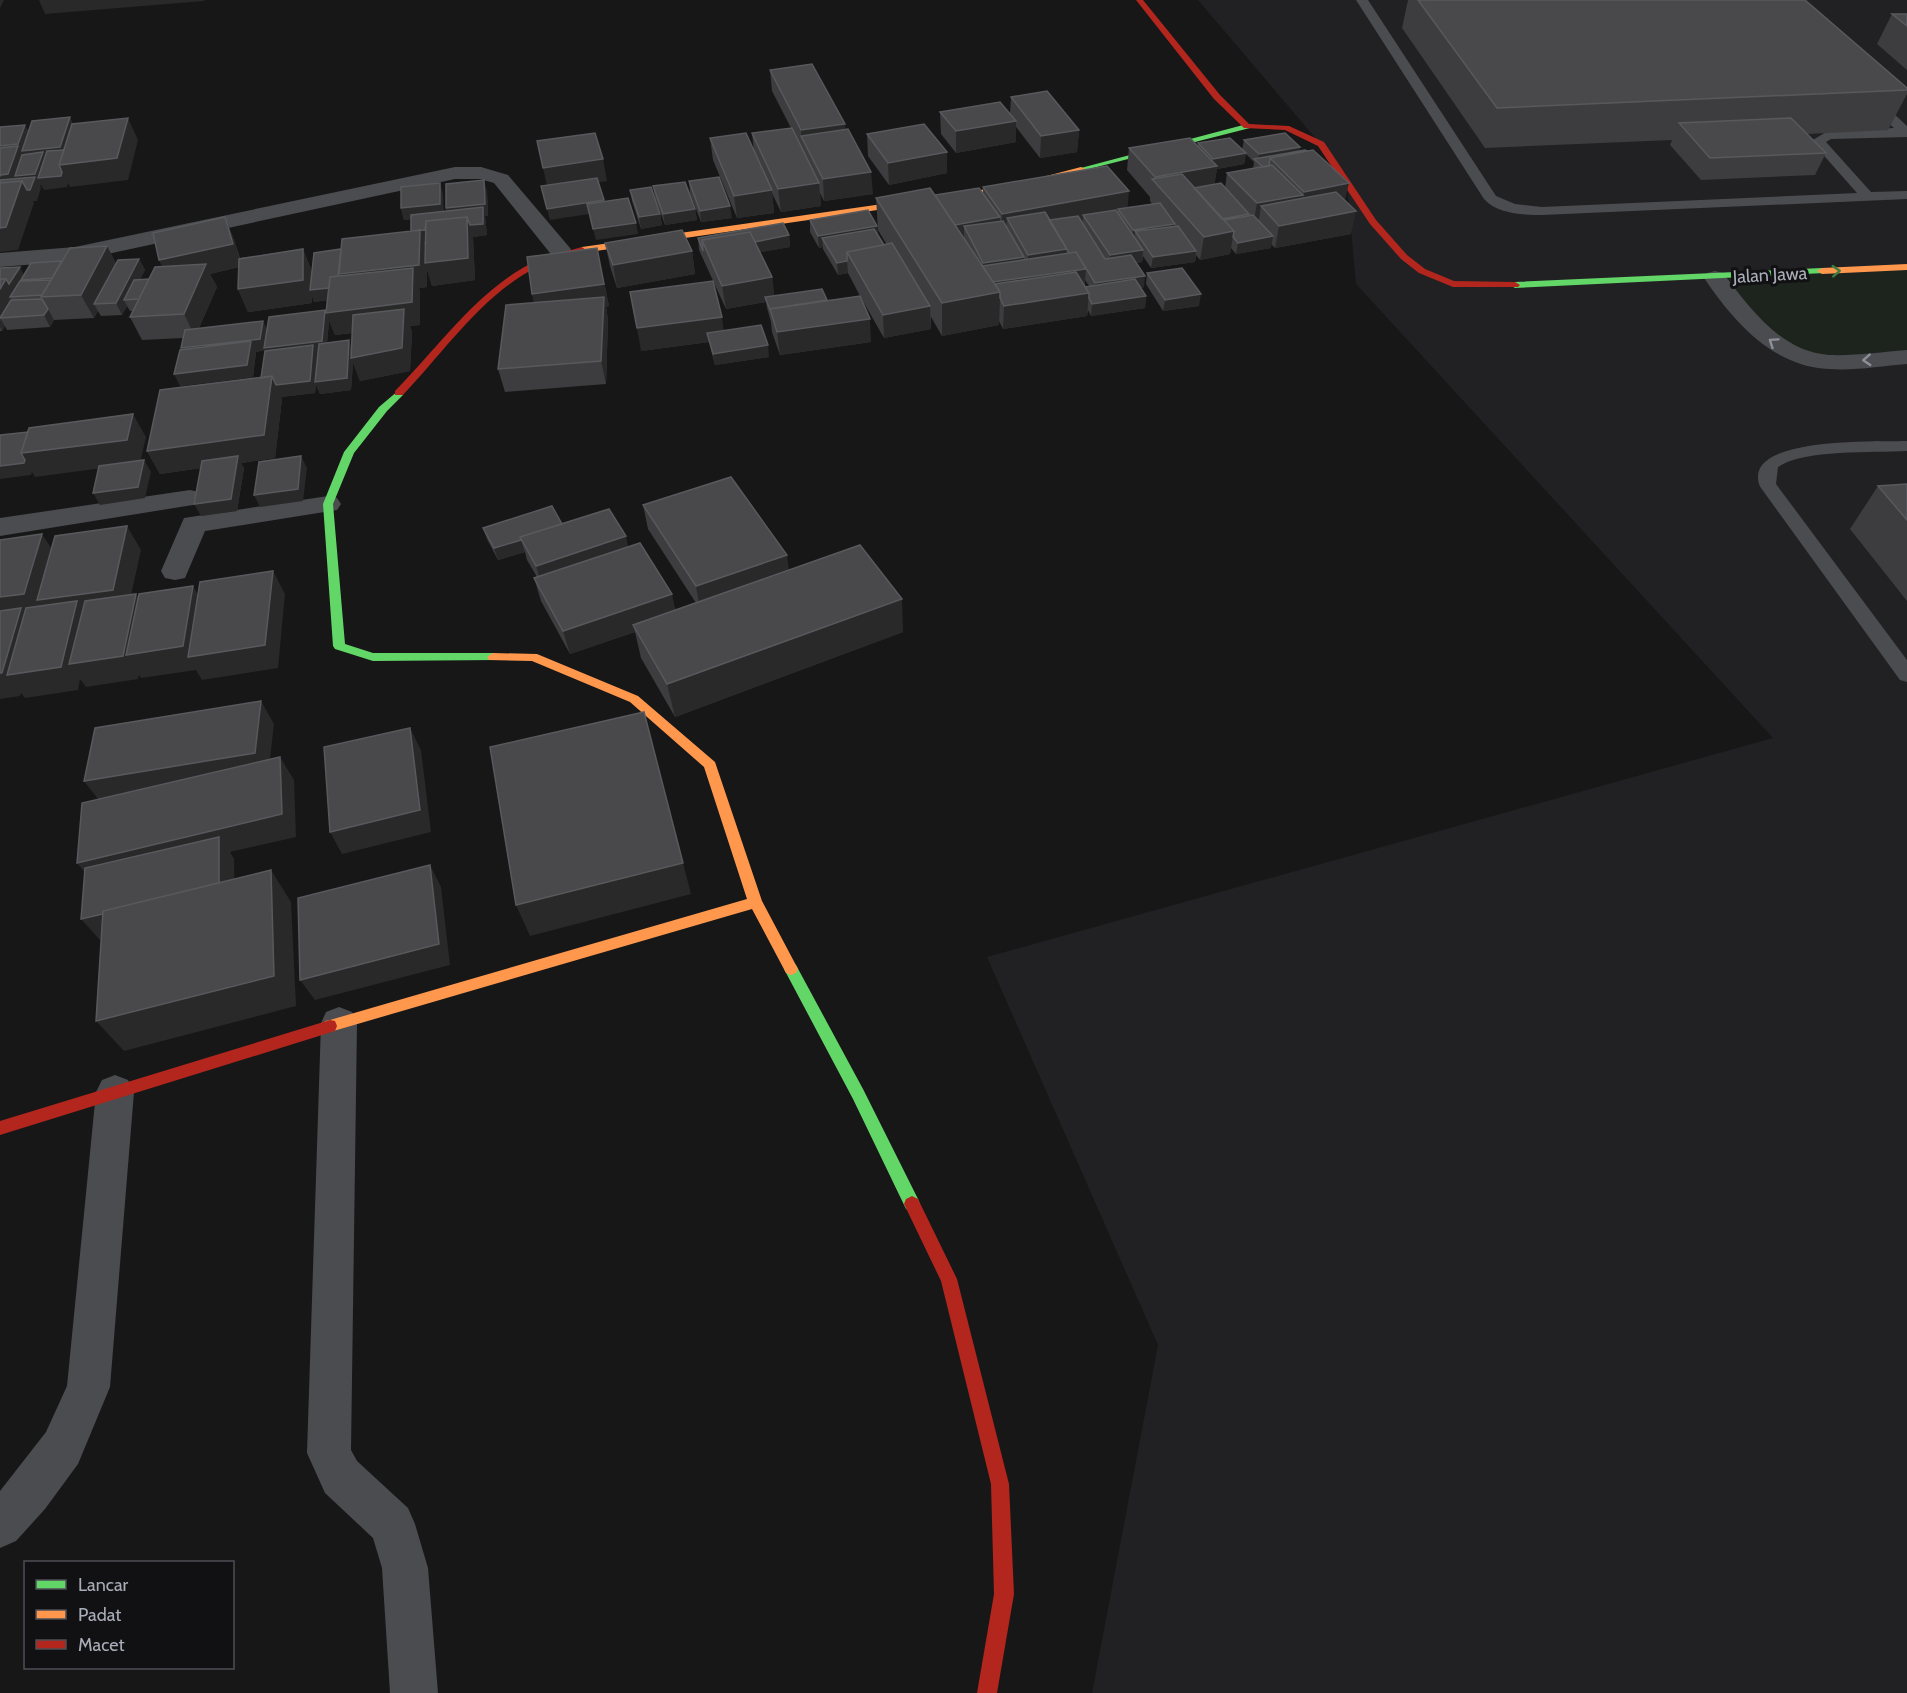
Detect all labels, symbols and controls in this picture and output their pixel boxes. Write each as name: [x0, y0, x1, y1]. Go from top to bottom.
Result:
street label: Jalan Jawa: [1731, 262, 1808, 288]
one-way arrow: [1831, 265, 1840, 278]
one-way arrow: [1769, 338, 1780, 349]
one-way arrow: [1862, 353, 1871, 366]
legend: [24, 1561, 234, 1669]
text: Lancar: [78, 1574, 129, 1596]
text: Padat: [78, 1604, 121, 1626]
text: Macet: [78, 1634, 124, 1656]

